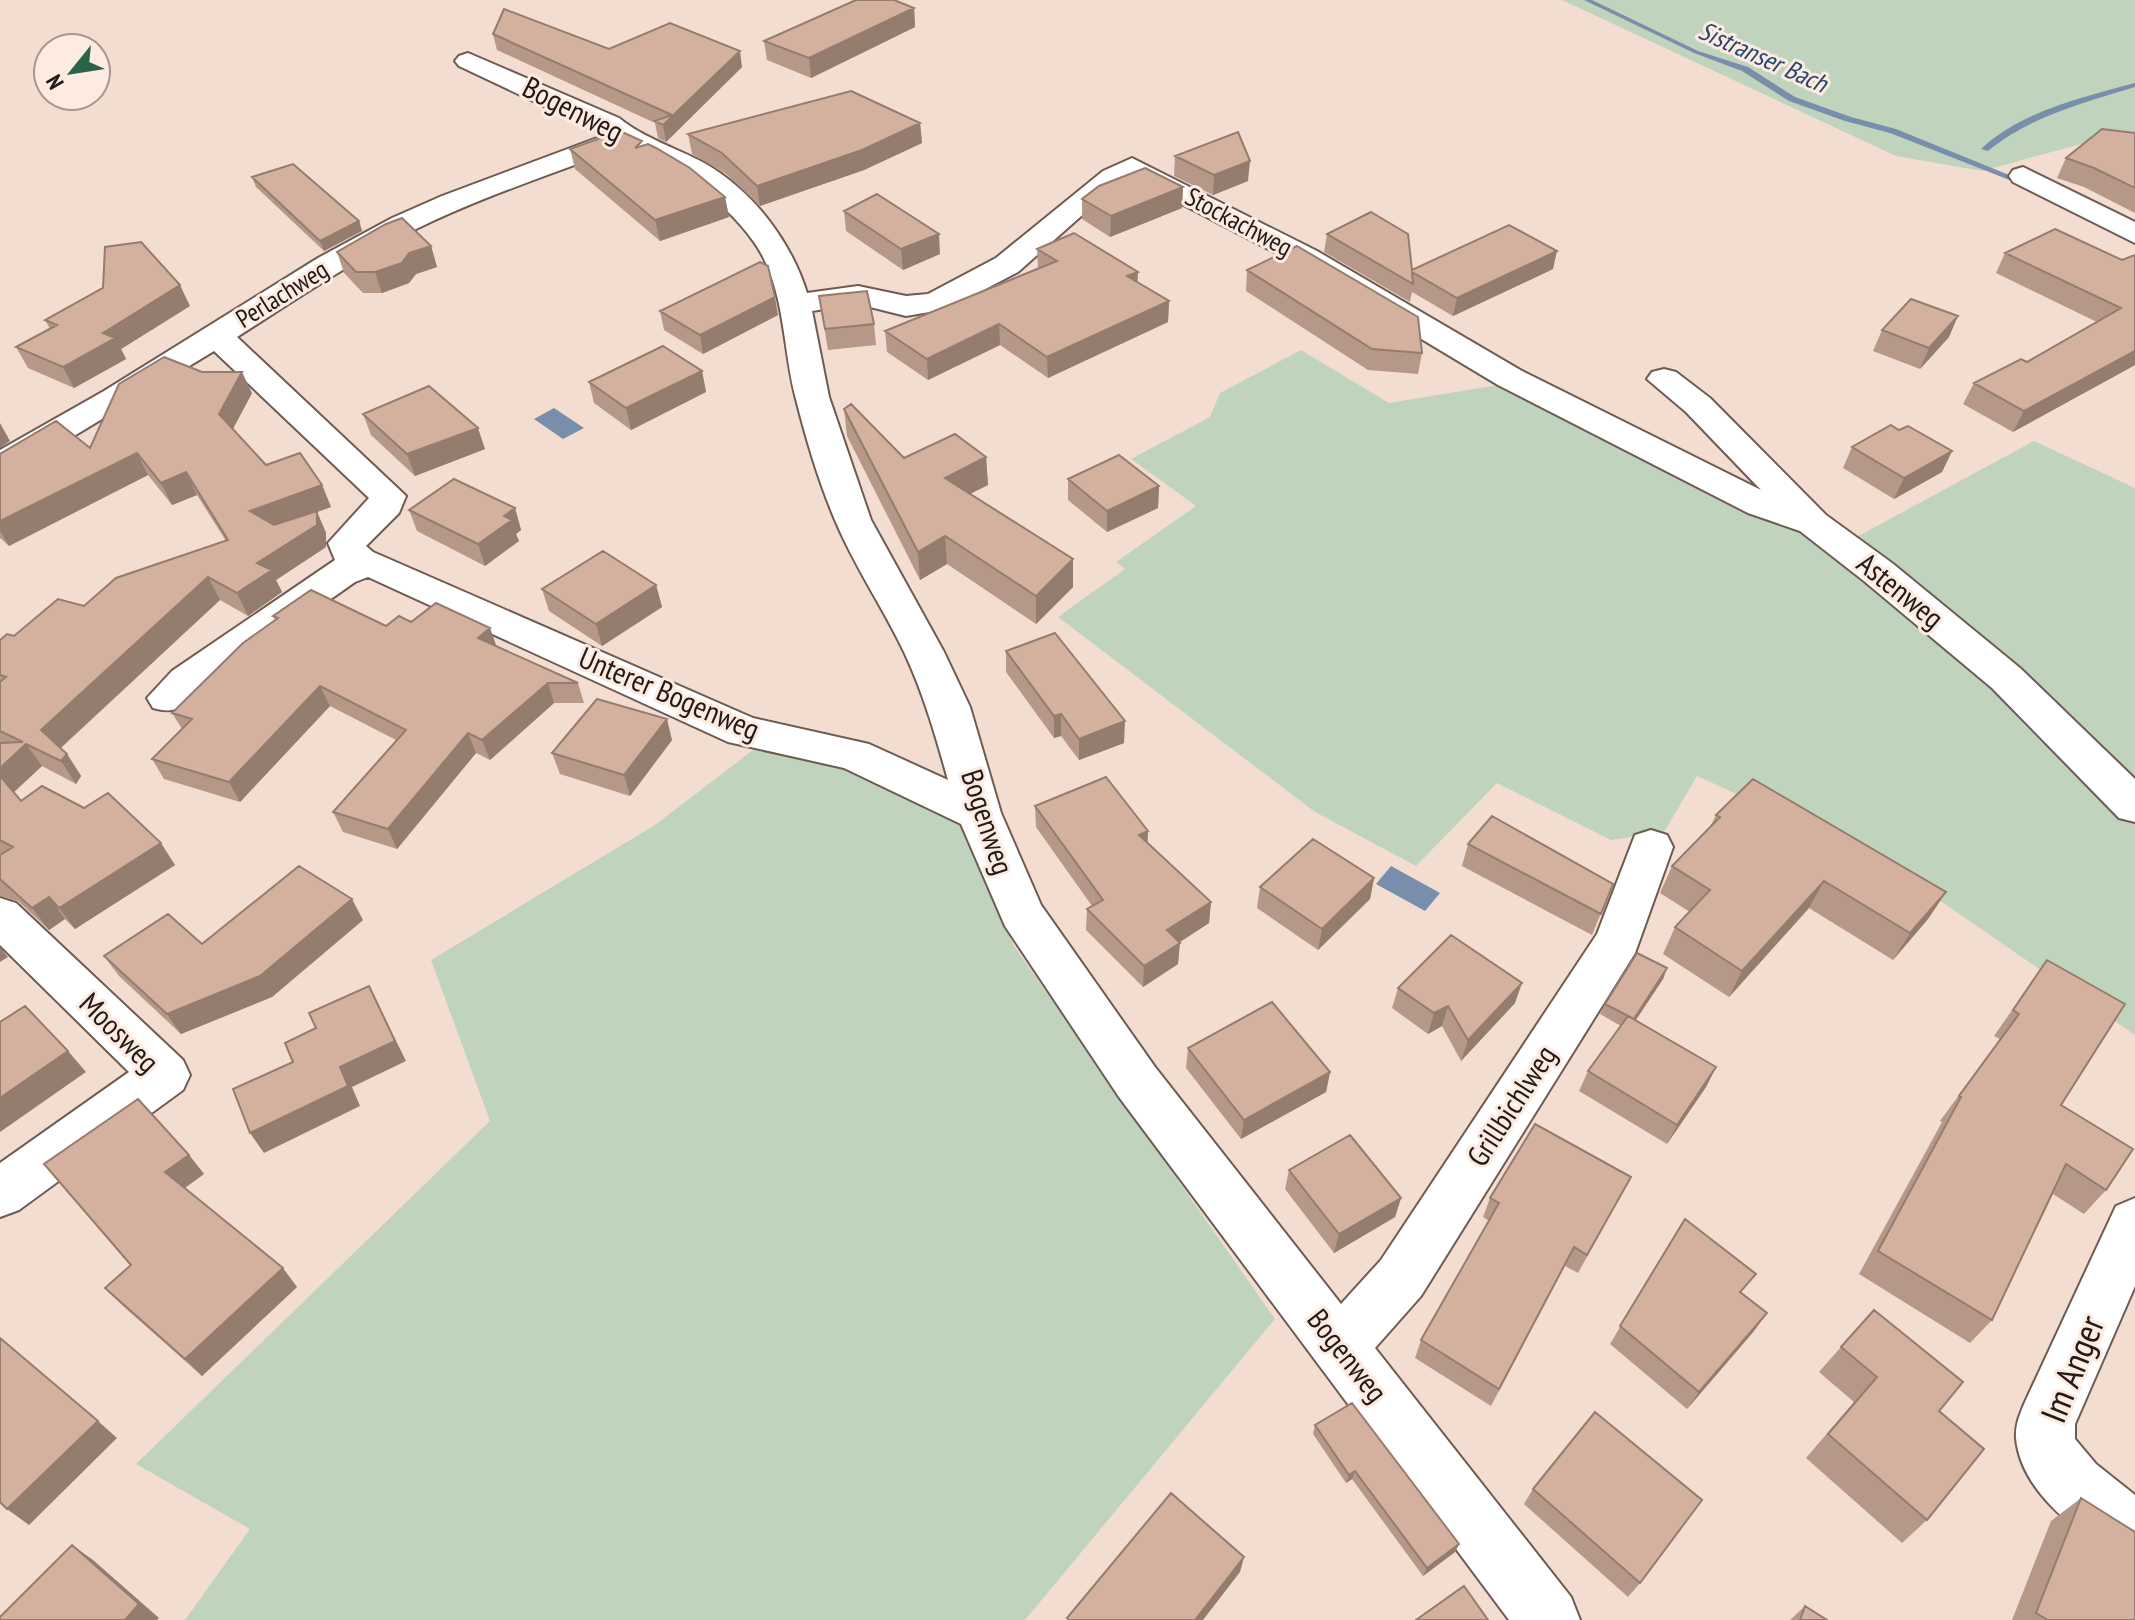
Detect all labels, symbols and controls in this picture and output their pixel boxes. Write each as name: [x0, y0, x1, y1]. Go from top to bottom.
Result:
water label: Sistranser Bach: [1694, 14, 1834, 100]
north arrow: [32, 32, 112, 112]
street label: Bogenweg: [517, 67, 631, 151]
text: N: [40, 70, 70, 94]
street label: Stockachweg: [1180, 180, 1298, 264]
street label: Perlachweg: [229, 252, 334, 335]
street label: Astenweg: [1850, 543, 1952, 637]
street label: Unterer Bogenweg: [573, 637, 766, 748]
street label: Bogenweg: [953, 764, 1024, 879]
street label: Moosweg: [72, 984, 168, 1080]
street label: Grillbichlweg: [1457, 1037, 1564, 1173]
street label: Bogenweg: [1300, 1300, 1397, 1410]
street label: Im Anger: [2029, 1308, 2114, 1429]

